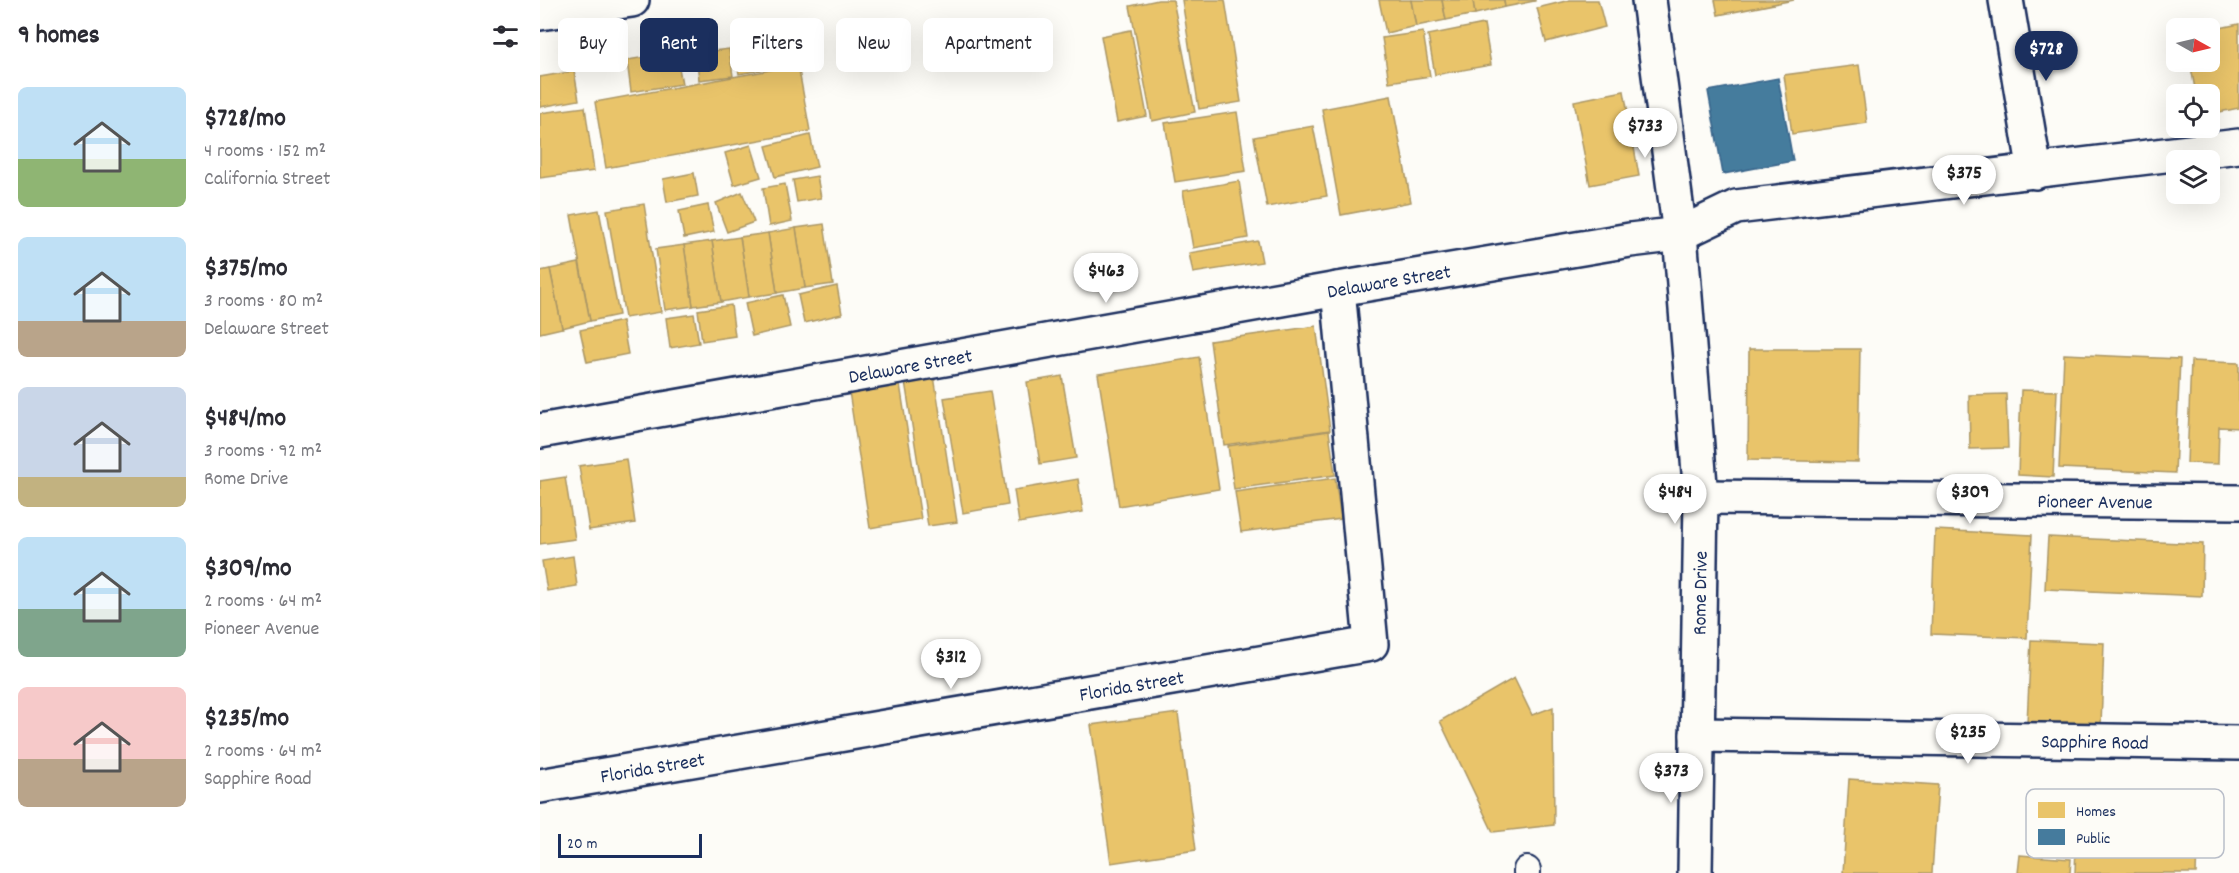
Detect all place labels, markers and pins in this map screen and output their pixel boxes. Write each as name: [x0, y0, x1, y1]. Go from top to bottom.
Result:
pin: $728: [2010, 31, 2082, 82]
pin: $733: [1609, 108, 1681, 159]
pin: $375: [1928, 155, 2000, 206]
pin: $463: [1070, 253, 1142, 304]
pin: $484: [1639, 474, 1711, 525]
pin: $309: [1934, 474, 2006, 525]
pin: $312: [915, 639, 987, 690]
pin: $235: [1932, 714, 2004, 765]
pin: $373: [1635, 753, 1707, 804]

